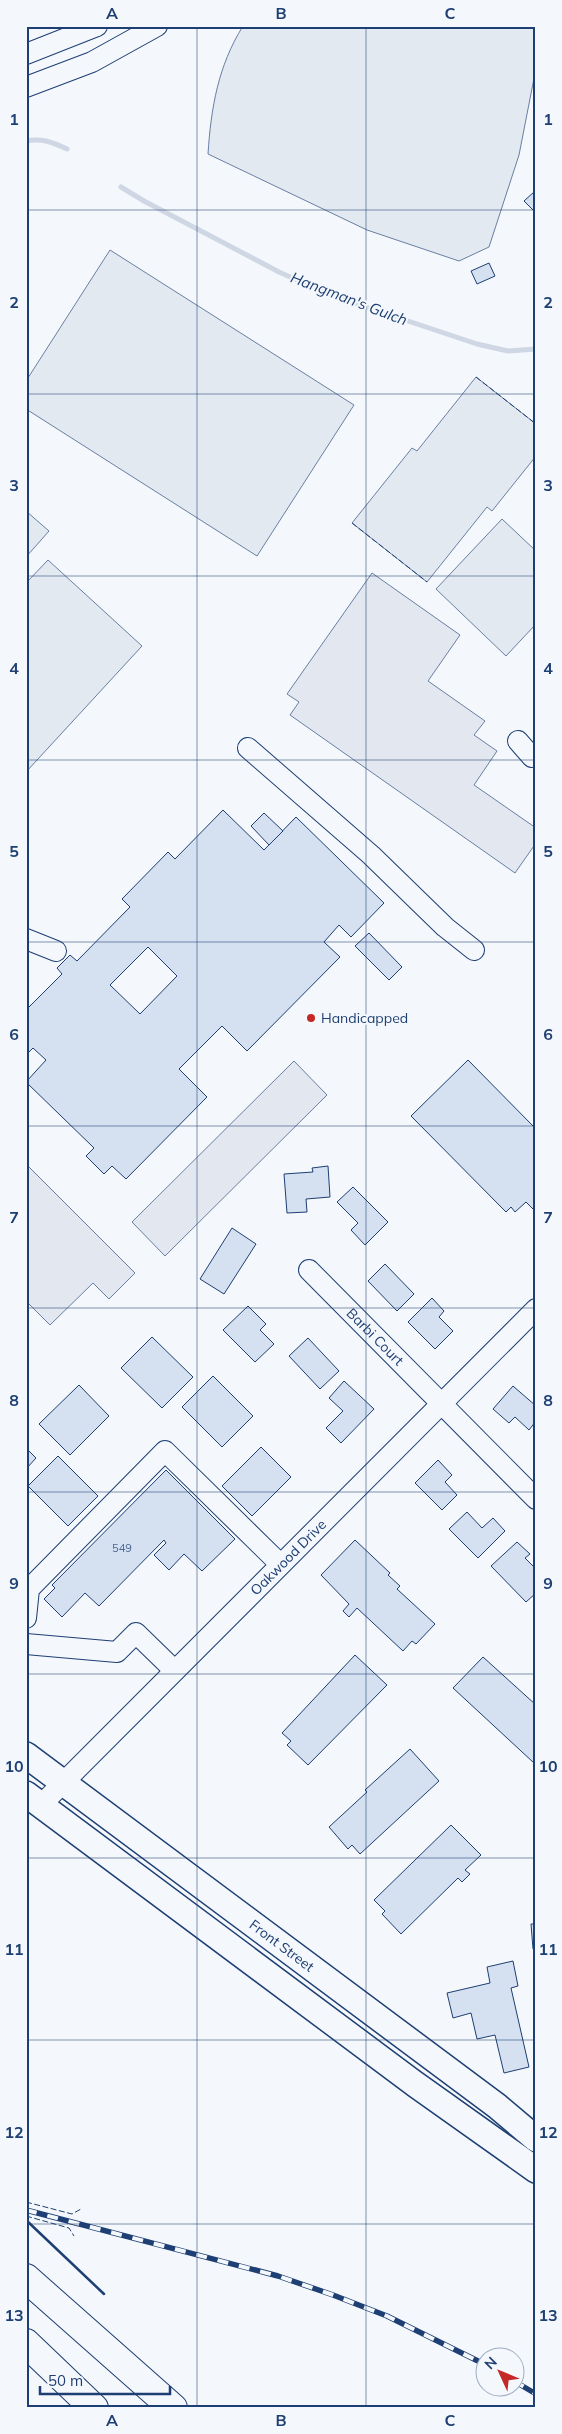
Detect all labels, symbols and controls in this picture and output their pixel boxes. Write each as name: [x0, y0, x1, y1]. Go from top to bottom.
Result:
text: A: [106, 3, 118, 23]
text: B: [275, 3, 287, 23]
text: C: [445, 3, 456, 23]
text: 1: [9, 109, 19, 129]
text: 1: [543, 109, 553, 129]
water label: Hangman's Gulch: [288, 268, 410, 330]
text: 2: [9, 292, 19, 312]
text: 2: [543, 292, 553, 312]
text: 3: [9, 475, 19, 495]
text: 3: [543, 475, 553, 495]
text: 4: [9, 658, 19, 678]
text: 4: [543, 658, 553, 678]
text: 5: [9, 841, 19, 861]
text: 5: [543, 841, 553, 861]
place label: Handicapped: [321, 1009, 408, 1027]
marker: Handicapped: [305, 1012, 317, 1024]
text: 6: [9, 1024, 19, 1044]
text: 6: [543, 1024, 553, 1044]
text: 7: [9, 1207, 19, 1227]
text: 7: [543, 1207, 553, 1227]
street label: Barbi Court: [343, 1304, 408, 1369]
text: 8: [9, 1390, 19, 1410]
text: 8: [543, 1390, 553, 1410]
street label: Oakwood Drive: [246, 1515, 330, 1599]
house number: 549: [112, 1541, 132, 1555]
text: 9: [9, 1573, 19, 1593]
text: 9: [543, 1573, 553, 1593]
text: 10: [4, 1756, 24, 1776]
text: 10: [538, 1756, 558, 1776]
street label: Front Street: [246, 1916, 318, 1976]
text: 11: [4, 1939, 24, 1959]
text: 11: [538, 1939, 558, 1959]
text: 12: [4, 2122, 24, 2142]
text: 12: [538, 2122, 558, 2142]
text: 13: [4, 2305, 24, 2325]
text: 13: [538, 2305, 558, 2325]
north arrow: [474, 2346, 524, 2396]
text: N: [481, 2353, 501, 2373]
scale bar: [40, 2364, 170, 2396]
text: 50 m: [48, 2371, 83, 2390]
text: A: [106, 2410, 118, 2430]
text: B: [275, 2410, 287, 2430]
text: C: [445, 2410, 456, 2430]

